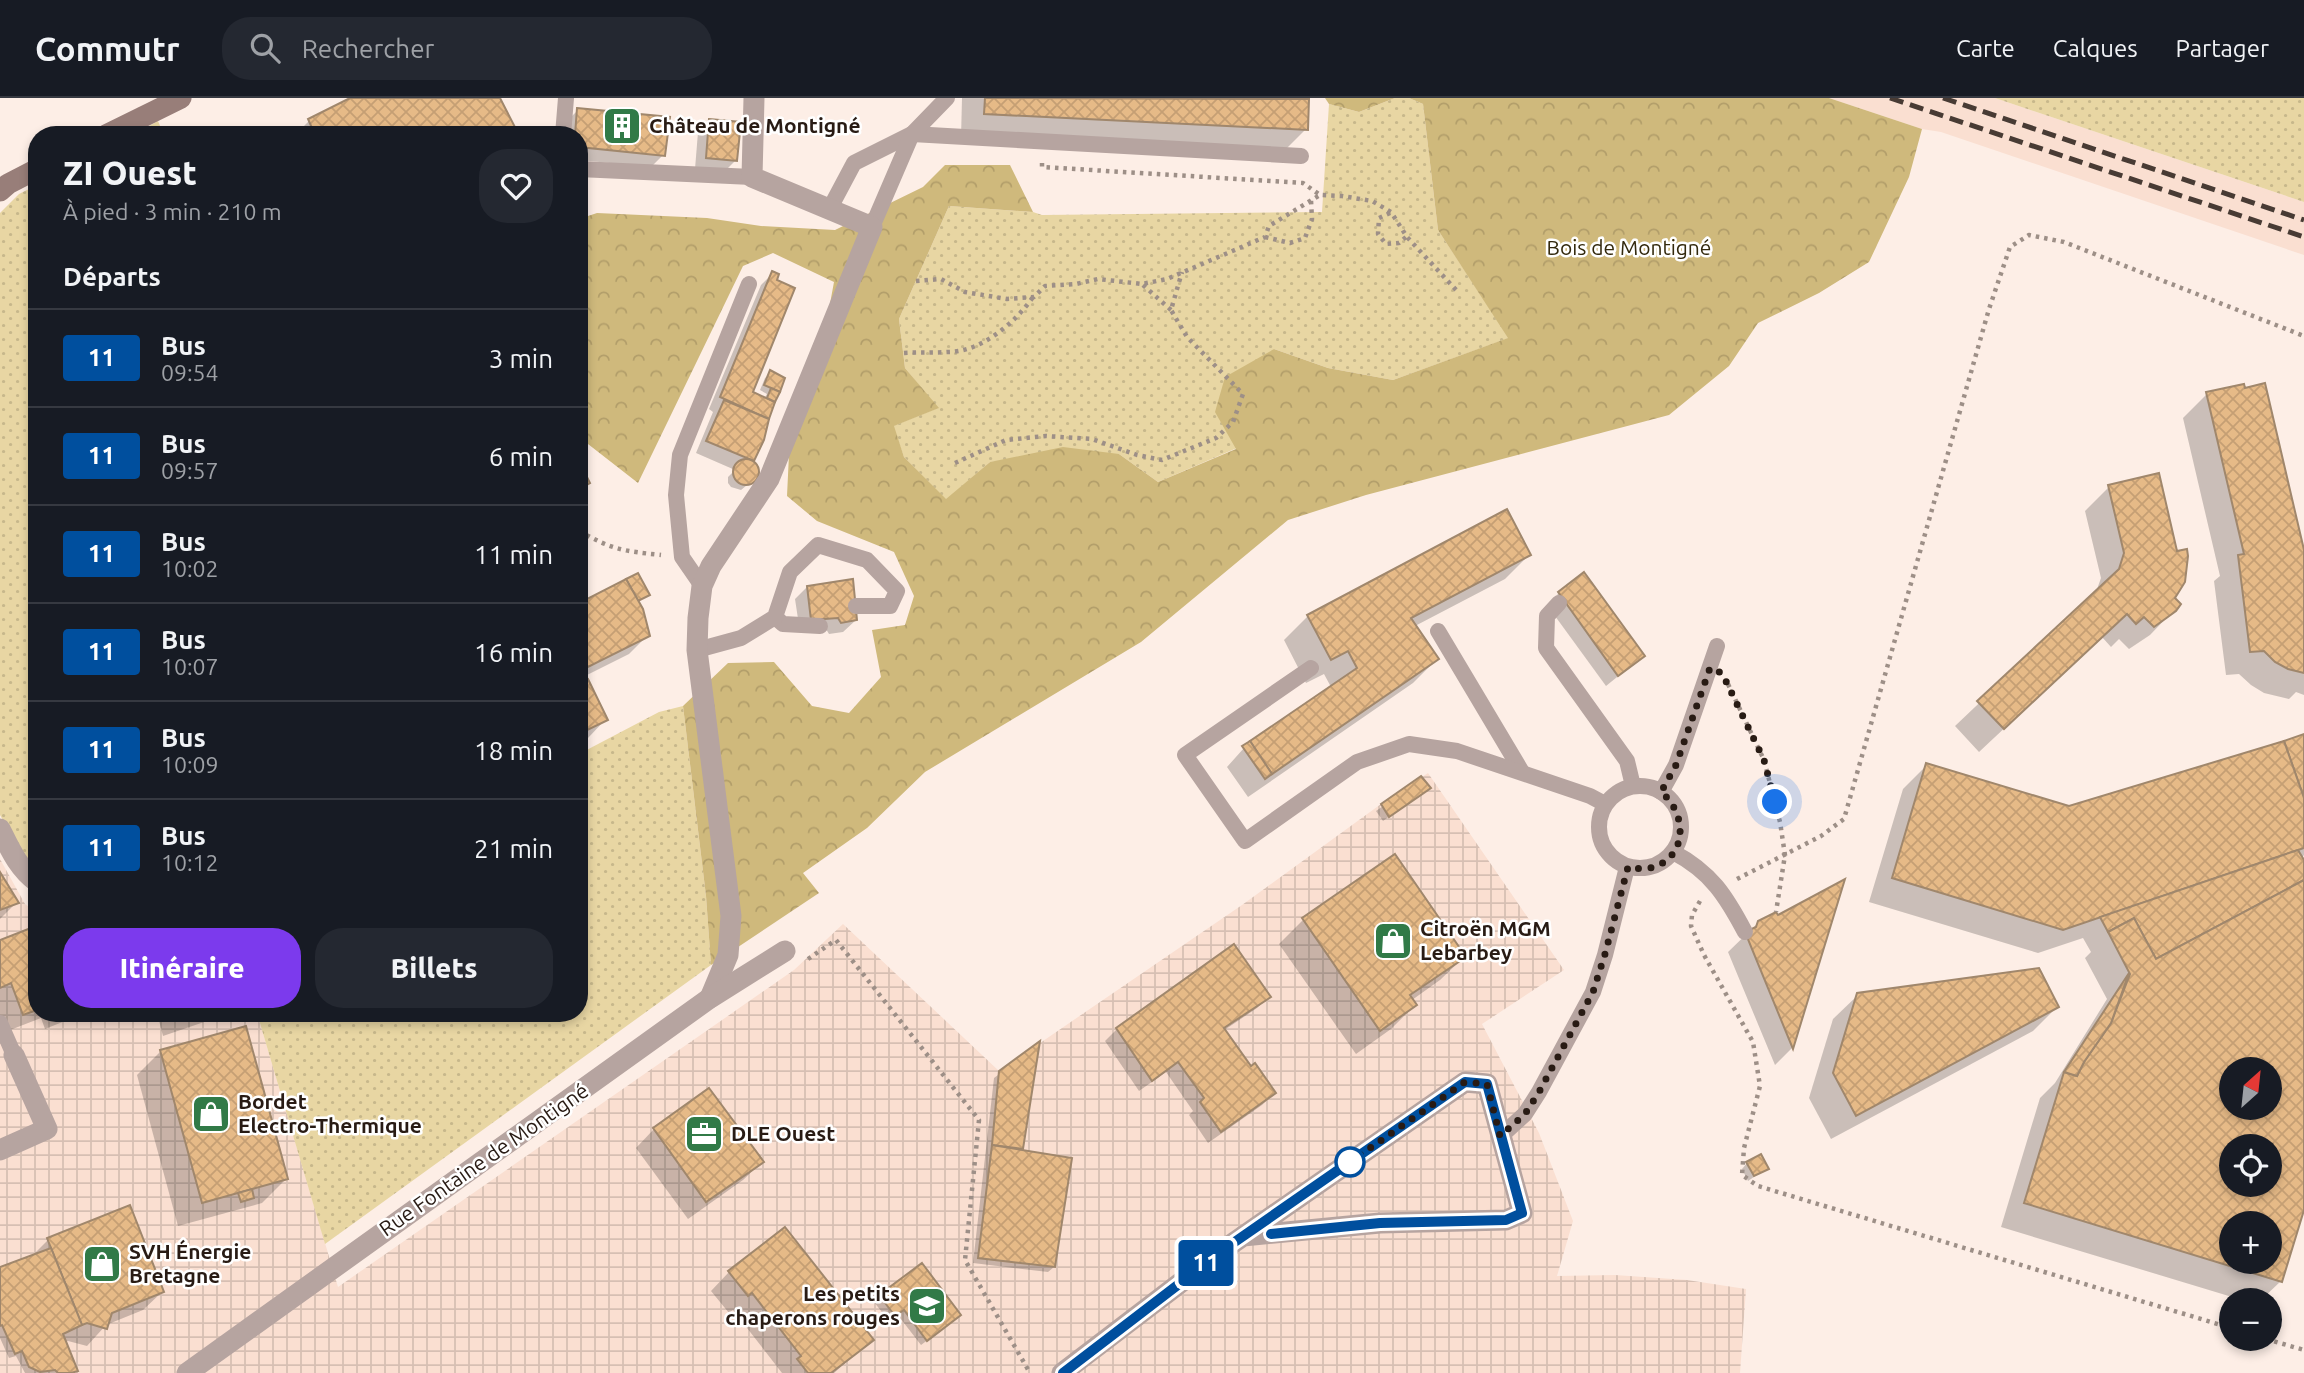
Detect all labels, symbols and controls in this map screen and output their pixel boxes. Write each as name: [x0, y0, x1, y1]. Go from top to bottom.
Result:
search box: [222, 17, 712, 80]
icon: search: [246, 29, 284, 67]
text: Commutr: [35, 30, 180, 67]
text: Rechercher: [302, 34, 434, 63]
text: Carte: [1956, 35, 2015, 62]
text: Calques: [2053, 35, 2138, 62]
text: Partager: [2176, 35, 2269, 62]
building icon: Château de Montigné: [601, 105, 643, 147]
place label: Château de Montigné: [649, 113, 861, 137]
button: heart: [479, 149, 553, 223]
text: ZI Ouest: [63, 154, 197, 191]
text: À pied · 3 min · 210 m: [63, 199, 282, 224]
park label: Bois de Montigné: [1547, 235, 1711, 259]
text: Départs: [63, 262, 161, 291]
text: Bus: [161, 331, 206, 360]
text: 11: [88, 344, 115, 371]
text: 3 min: [489, 344, 553, 373]
text: 09:54: [161, 360, 219, 385]
text: Bus: [161, 429, 206, 458]
text: 11: [88, 442, 115, 469]
text: 6 min: [489, 442, 553, 471]
text: 09:57: [161, 458, 219, 483]
text: Bus: [161, 527, 206, 556]
text: 11: [88, 540, 115, 567]
text: 11 min: [474, 540, 553, 569]
text: 10:02: [161, 556, 219, 581]
text: Bus: [161, 625, 206, 654]
text: 11: [88, 638, 115, 665]
text: 16 min: [474, 638, 553, 667]
text: 10:07: [161, 654, 219, 679]
text: Bus: [161, 723, 206, 752]
text: 11: [88, 736, 115, 763]
text: 18 min: [474, 736, 553, 765]
text: 10:09: [161, 752, 219, 777]
your location: [1757, 784, 1792, 819]
text: Bus: [161, 821, 206, 850]
text: 11: [88, 834, 115, 861]
text: 21 min: [474, 834, 553, 863]
text: 10:12: [161, 850, 219, 875]
place label: Citroën MGM Lebarbey: [1420, 916, 1551, 964]
shop icon: Citroën MGM Lebarbey: [1372, 920, 1414, 962]
button: Itinéraire: [63, 928, 301, 1008]
button: Billets: [315, 928, 553, 1008]
north arrow: [2219, 1057, 2282, 1120]
map controls: [2219, 1057, 2282, 1351]
street label: Rue Fontaine de Montigné: [374, 1078, 592, 1241]
place label: Bordet Electro-Thermique: [238, 1089, 422, 1137]
shop icon: Bordet Electro-Thermique: [190, 1093, 232, 1135]
office icon: DLE Ouest: [683, 1113, 725, 1155]
place label: DLE Ouest: [731, 1121, 835, 1145]
button: locate: [2219, 1134, 2282, 1197]
unlabelled marker: [1335, 1147, 1365, 1177]
button: +: [2219, 1211, 2282, 1274]
place label: SVH Énergie Bretagne: [129, 1239, 251, 1287]
line badge: 11: [1174, 1240, 1238, 1286]
shop icon: SVH Énergie Bretagne: [81, 1243, 123, 1285]
text: 11: [1192, 1249, 1220, 1276]
place label: Les petits chaperons rouges: [725, 1281, 900, 1329]
school or university icon: Les petits chaperons rouges: [906, 1285, 948, 1327]
button: −: [2219, 1288, 2282, 1351]

